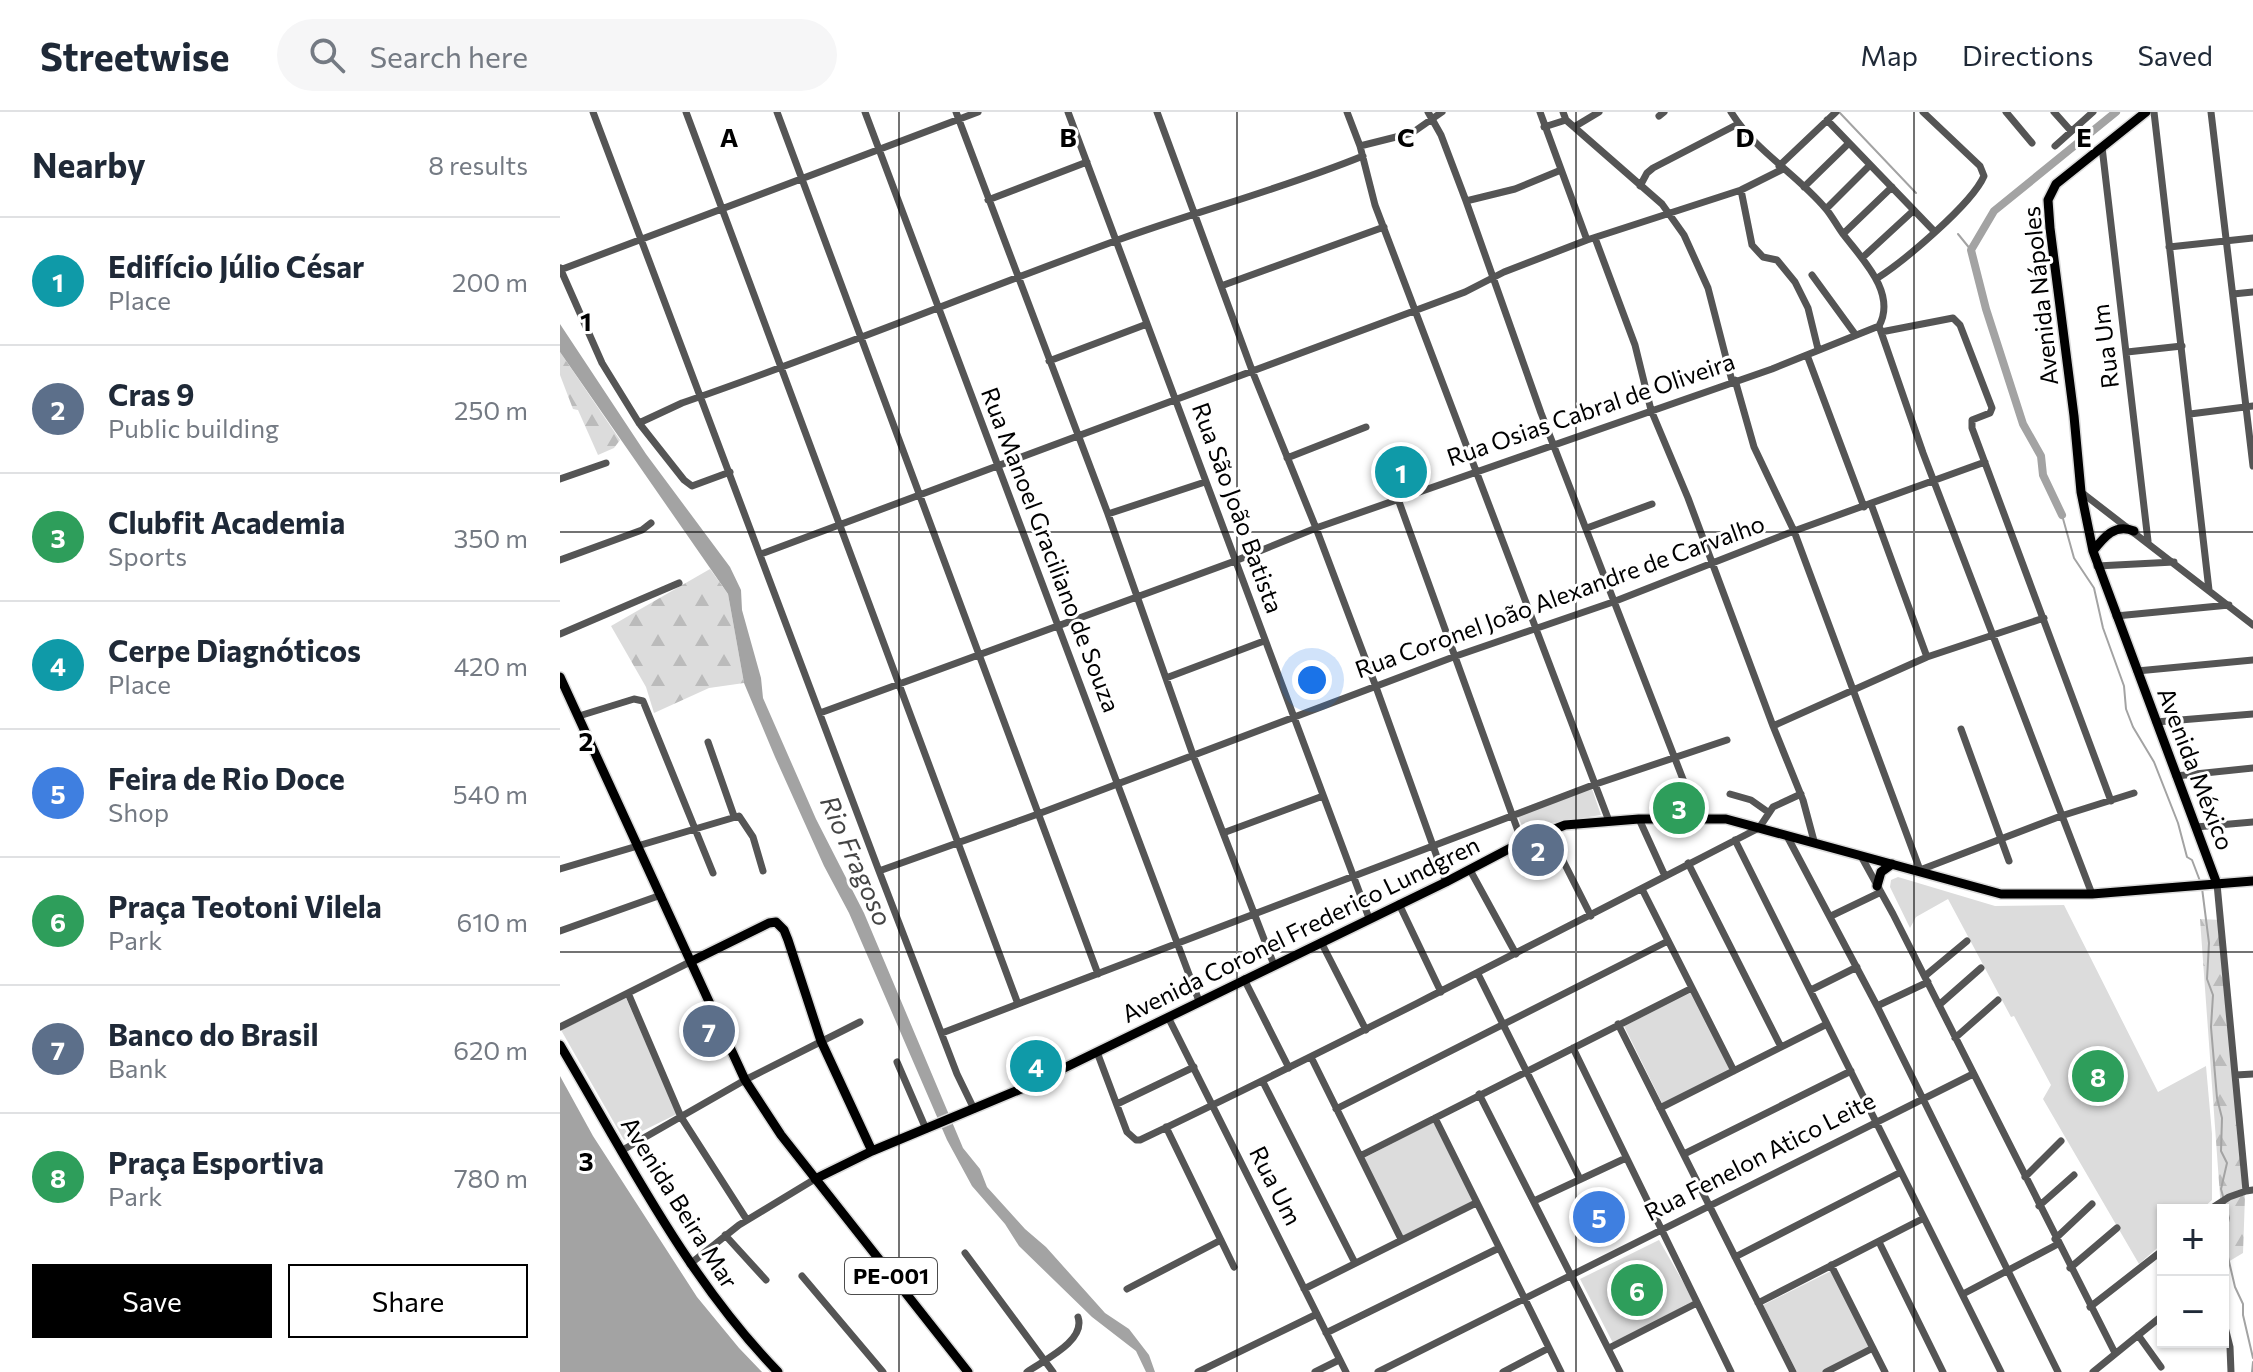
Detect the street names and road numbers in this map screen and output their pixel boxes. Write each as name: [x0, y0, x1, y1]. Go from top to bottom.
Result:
street label: Avenida Nápoles: [2016, 205, 2063, 387]
street label: Rua Um: [2085, 302, 2124, 390]
street label: Rua Osias Cabral de Oliveira: [1443, 346, 1738, 472]
street label: Rua Manoel Graciliano de Souza: [976, 383, 1127, 716]
street label: Rua São João Batista: [1187, 398, 1290, 617]
street label: Rua Coronel João Alexandre de Carvalho: [1351, 508, 1768, 683]
street label: Avenida México: [2152, 683, 2241, 854]
street label: Avenida Coronel Frederico Lundgren: [1117, 829, 1484, 1028]
street label: Rua Fenelon Atico Leite: [1639, 1085, 1879, 1226]
street label: Avenida Beira Mar: [616, 1111, 745, 1294]
street label: Rua Um: [1244, 1141, 1309, 1230]
road number: PE-001: [845, 1258, 937, 1294]

